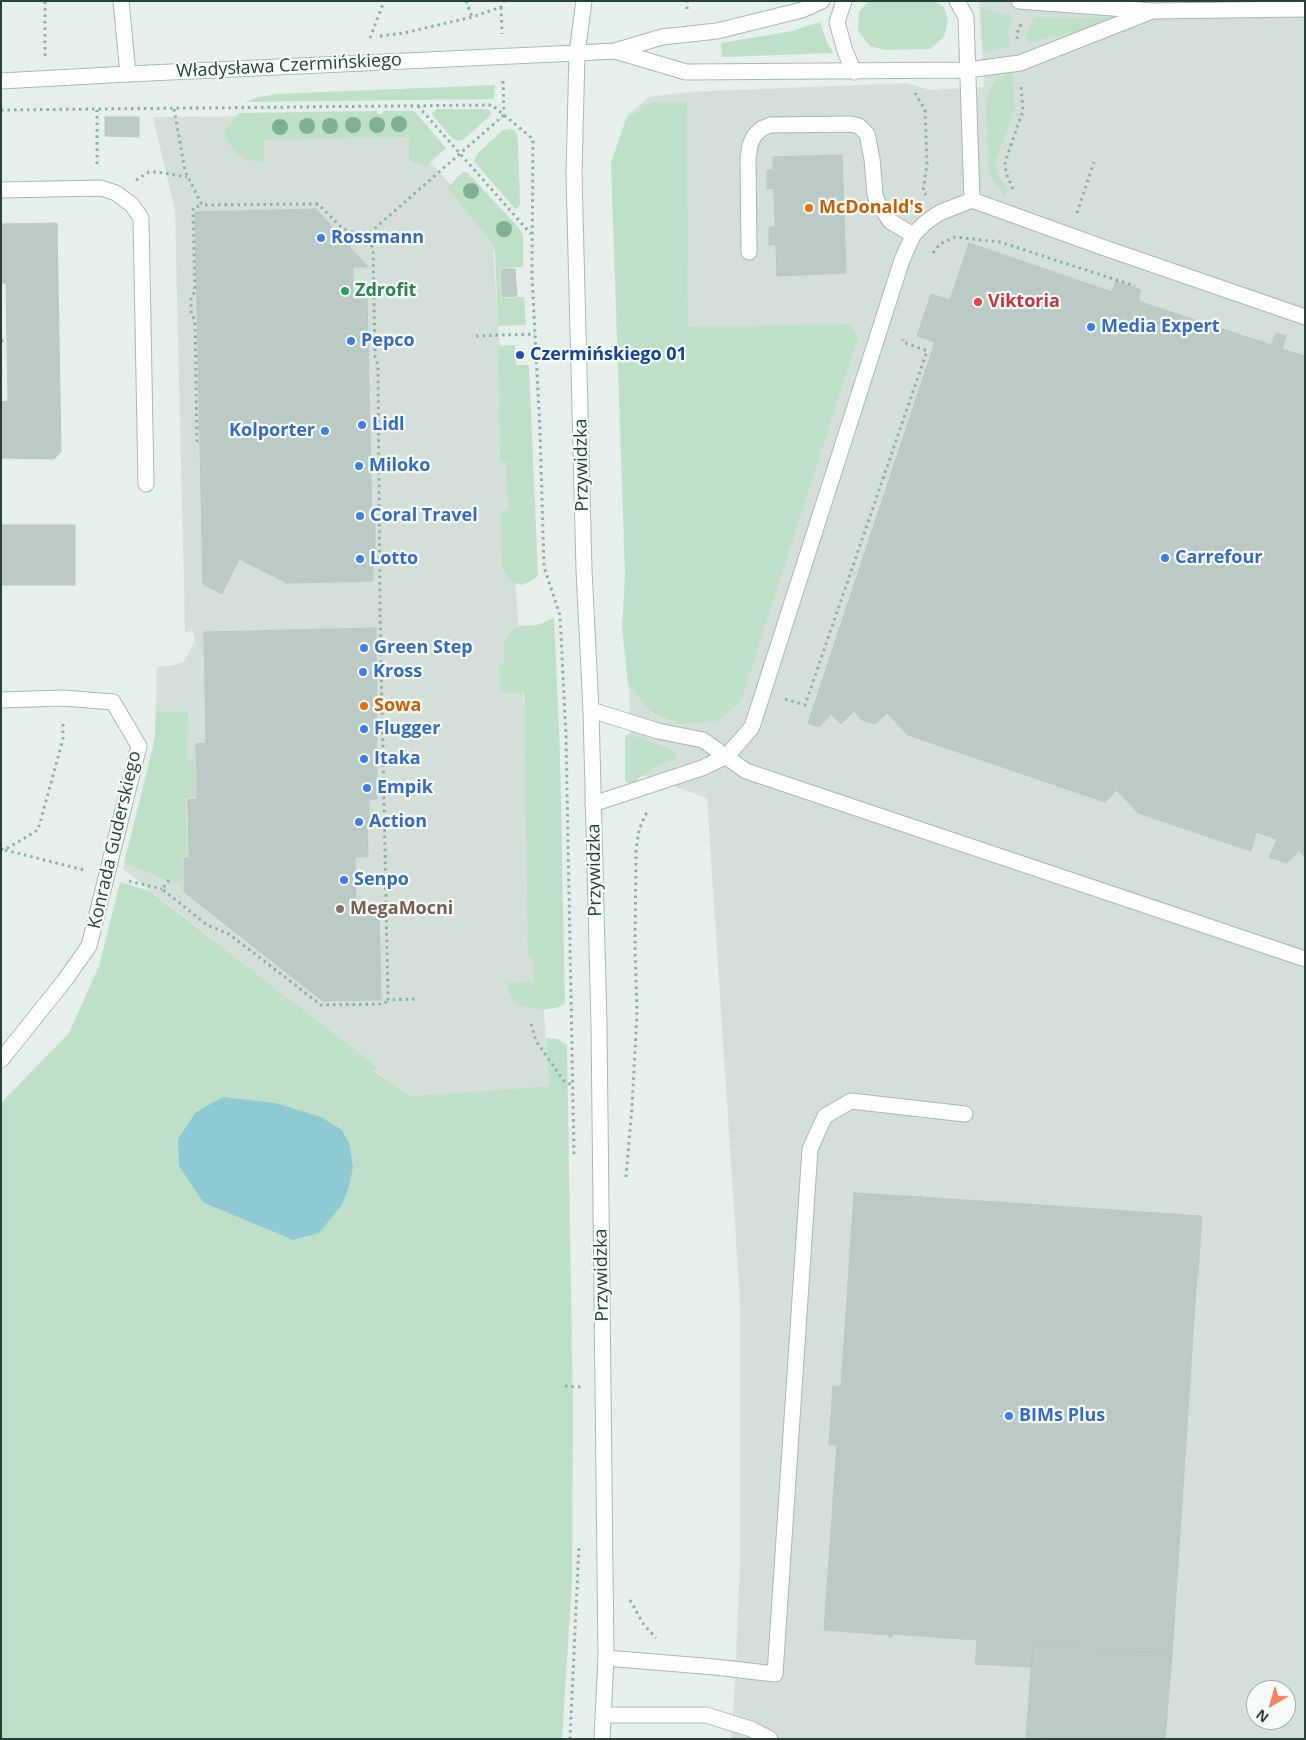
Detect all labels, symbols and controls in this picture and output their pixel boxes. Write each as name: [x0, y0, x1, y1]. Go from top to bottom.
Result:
street label: Władysława Czermińskiego: [176, 49, 402, 83]
place label: McDonald's: [819, 197, 923, 219]
marker: McDonald's: [803, 202, 815, 214]
place label: Rossmann: [331, 227, 424, 249]
marker: Rossmann: [315, 232, 327, 244]
place label: Zdrofit: [355, 280, 416, 302]
marker: Zdrofit: [339, 285, 351, 297]
place label: Viktoria: [988, 291, 1060, 313]
marker: Viktoria: [972, 296, 984, 308]
place label: Media Expert: [1101, 316, 1220, 338]
marker: Media Expert: [1085, 321, 1097, 333]
place label: Pepco: [361, 330, 415, 352]
marker: Pepco: [345, 335, 357, 347]
place label: Czermińskiego 01: [530, 344, 687, 366]
marker: Czermińskiego 01: [514, 349, 526, 361]
place label: Lidl: [372, 414, 405, 436]
street label: Przywidzka: [570, 418, 594, 512]
marker: Lidl: [356, 419, 368, 431]
place label: Kolporter: [229, 420, 315, 442]
marker: Kolporter: [319, 425, 331, 437]
place label: Miloko: [369, 455, 430, 477]
marker: Miloko: [353, 460, 365, 472]
place label: Coral Travel: [370, 505, 478, 527]
marker: Coral Travel: [354, 510, 366, 522]
place label: Carrefour: [1175, 547, 1262, 569]
place label: Lotto: [370, 548, 418, 570]
marker: Carrefour: [1159, 552, 1171, 564]
marker: Lotto: [354, 553, 366, 565]
place label: Green Step: [374, 637, 473, 659]
marker: Green Step: [358, 642, 370, 654]
place label: Kross: [373, 661, 422, 683]
marker: Kross: [357, 666, 369, 678]
place label: Sowa: [374, 695, 421, 717]
marker: Sowa: [358, 700, 370, 712]
place label: Flugger: [374, 718, 440, 740]
marker: Flugger: [358, 723, 370, 735]
place label: Itaka: [374, 748, 421, 770]
street label: Konrada Guderskiego: [84, 749, 146, 931]
marker: Itaka: [358, 753, 370, 765]
place label: Empik: [377, 777, 433, 799]
marker: Empik: [361, 782, 373, 794]
place label: Action: [369, 811, 427, 833]
marker: Action: [353, 816, 365, 828]
street label: Przywidzka: [583, 823, 607, 917]
place label: Senpo: [354, 869, 409, 891]
marker: Senpo: [338, 874, 350, 886]
place label: MegaMocni: [350, 898, 453, 920]
marker: MegaMocni: [334, 903, 346, 915]
street label: Przywidzka: [590, 1228, 614, 1322]
place label: BIMs Plus: [1019, 1405, 1105, 1427]
marker: BIMs Plus: [1003, 1410, 1015, 1422]
north arrow: [1246, 1680, 1296, 1730]
text: N: [1252, 1705, 1272, 1727]

